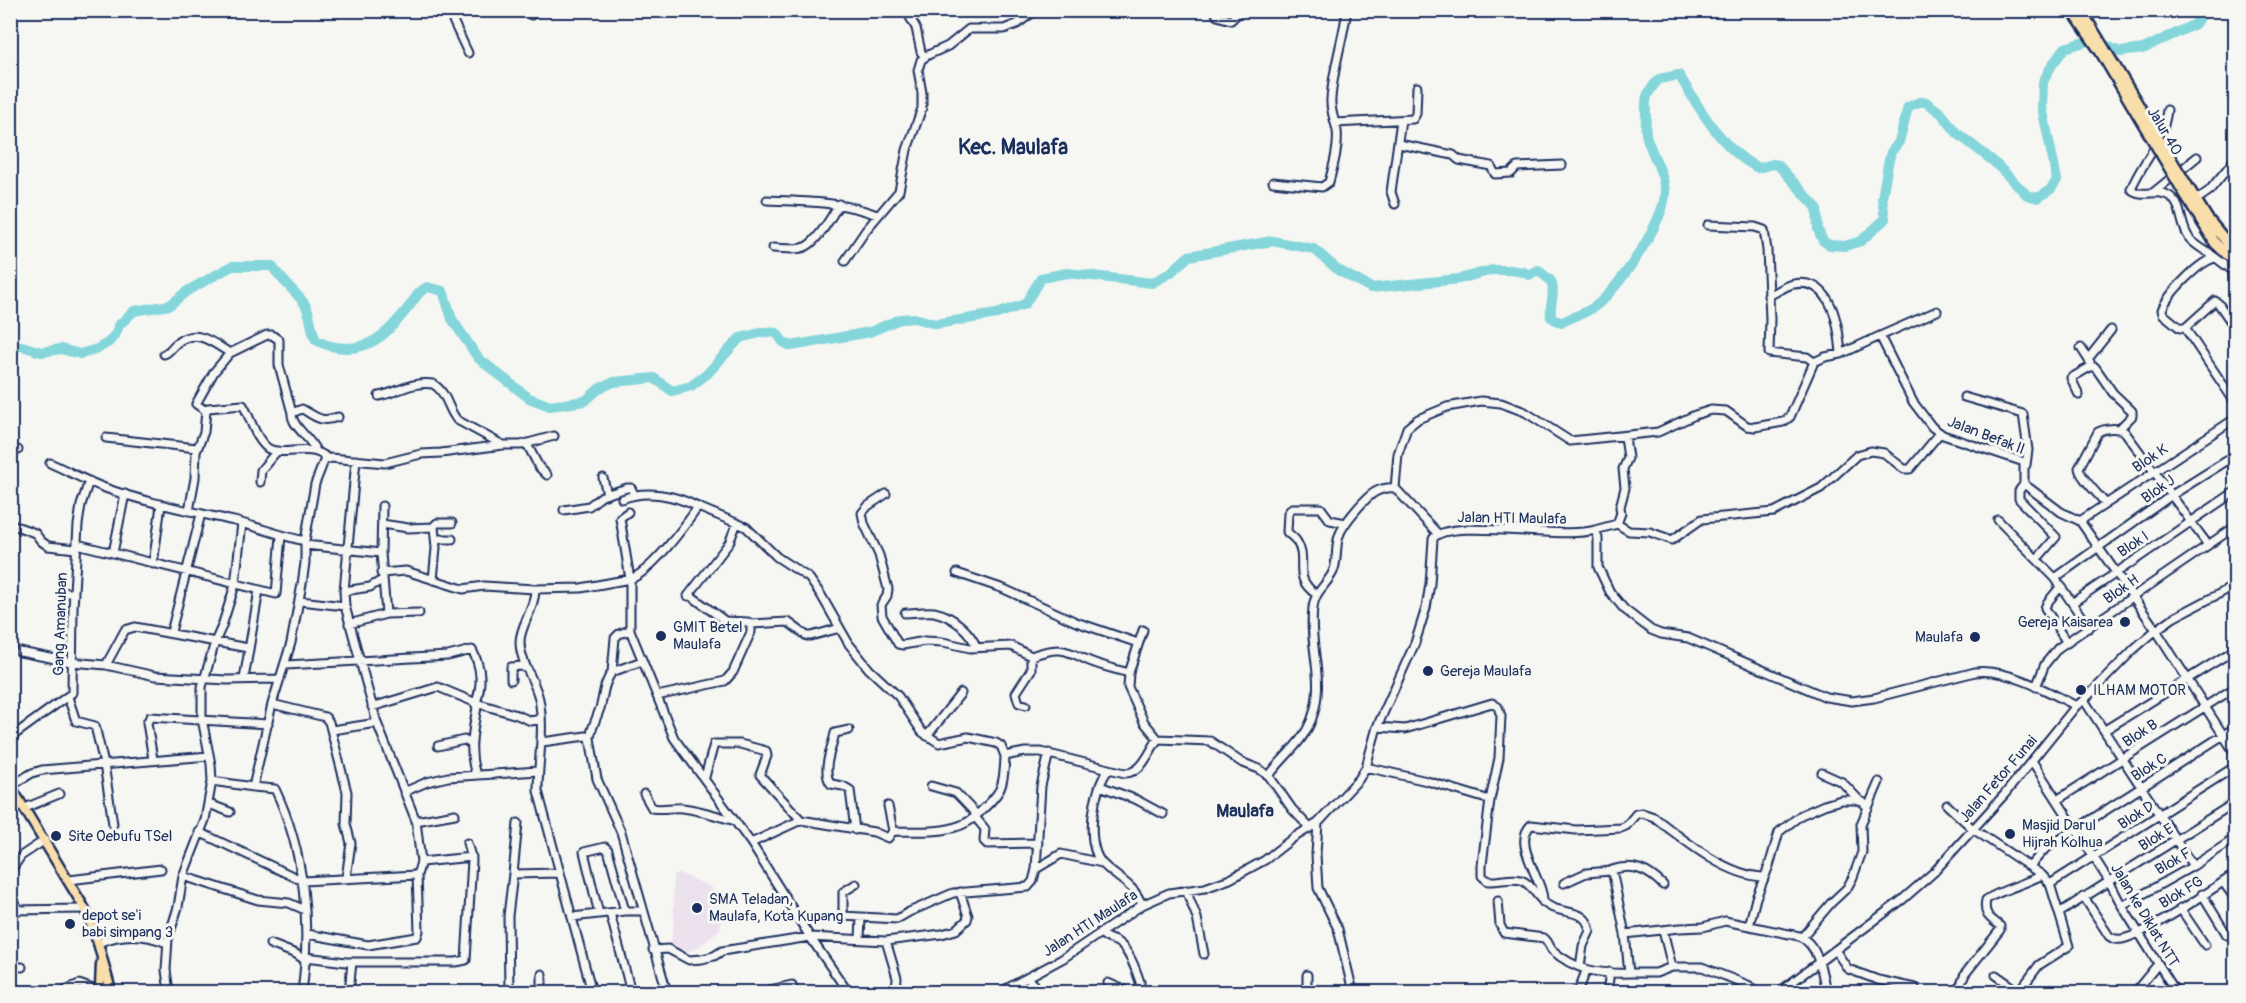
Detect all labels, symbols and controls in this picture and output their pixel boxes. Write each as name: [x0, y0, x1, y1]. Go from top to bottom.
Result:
street label: Jalur 40: [2143, 104, 2186, 159]
district label: Kec. Maulafa: [958, 134, 1068, 161]
street label: Jalan Befak ll: [1945, 412, 2027, 459]
street label: Blok K: [2129, 440, 2172, 477]
street label: Blok J: [2138, 471, 2179, 508]
street label: Jalan HTI Maulafa: [1457, 508, 1567, 529]
street label: Blok I: [2114, 527, 2153, 562]
street label: Blok H: [2100, 570, 2143, 608]
street label: Gang Amanuban: [49, 572, 72, 676]
place label: Gereja Kaisarea: [2018, 613, 2113, 632]
marker: Gereja Kaisarea: [2118, 615, 2132, 629]
place label: GMIT Betel Maulafa: [673, 618, 742, 654]
place label: Maulafa: [1915, 628, 1963, 647]
marker: GMIT Betel Maulafa: [654, 629, 668, 643]
marker: Maulafa: [1968, 630, 1982, 644]
place label: Gereja Maulafa: [1440, 662, 1532, 681]
marker: Gereja Maulafa: [1421, 664, 1435, 678]
place label: ILHAM MOTOR: [2093, 681, 2186, 700]
marker: ILHAM MOTOR: [2074, 683, 2088, 697]
street label: Blok B: [2119, 715, 2161, 752]
street label: Jalan Fetor Funai: [1955, 732, 2042, 827]
street label: Blok C: [2128, 749, 2171, 786]
street label: Blok D: [2115, 797, 2158, 834]
district label: Maulafa: [1216, 800, 1274, 823]
place label: Masjid Darul Hijrah Kolhua: [2022, 816, 2103, 852]
street label: Blok E: [2135, 819, 2177, 855]
place label: Site Oebufu TSel: [68, 827, 172, 846]
marker: Masjid Darul Hijrah Kolhua: [2003, 827, 2017, 841]
marker: Site Oebufu TSel: [49, 829, 63, 843]
street label: Blok F: [2152, 844, 2195, 879]
street label: Jalan ke Diklat NTT: [2106, 860, 2183, 970]
street label: Blok FG: [2156, 872, 2207, 913]
street label: Jalan HTI Maulafa: [1039, 886, 1141, 961]
place label: SMA Teladan, Maulafa, Kota Kupang: [709, 890, 843, 926]
marker: SMA Teladan, Maulafa, Kota Kupang: [690, 901, 704, 915]
place label: depot se'i babi simpang 3: [82, 906, 173, 942]
marker: depot se'i babi simpang 3: [63, 917, 77, 931]

